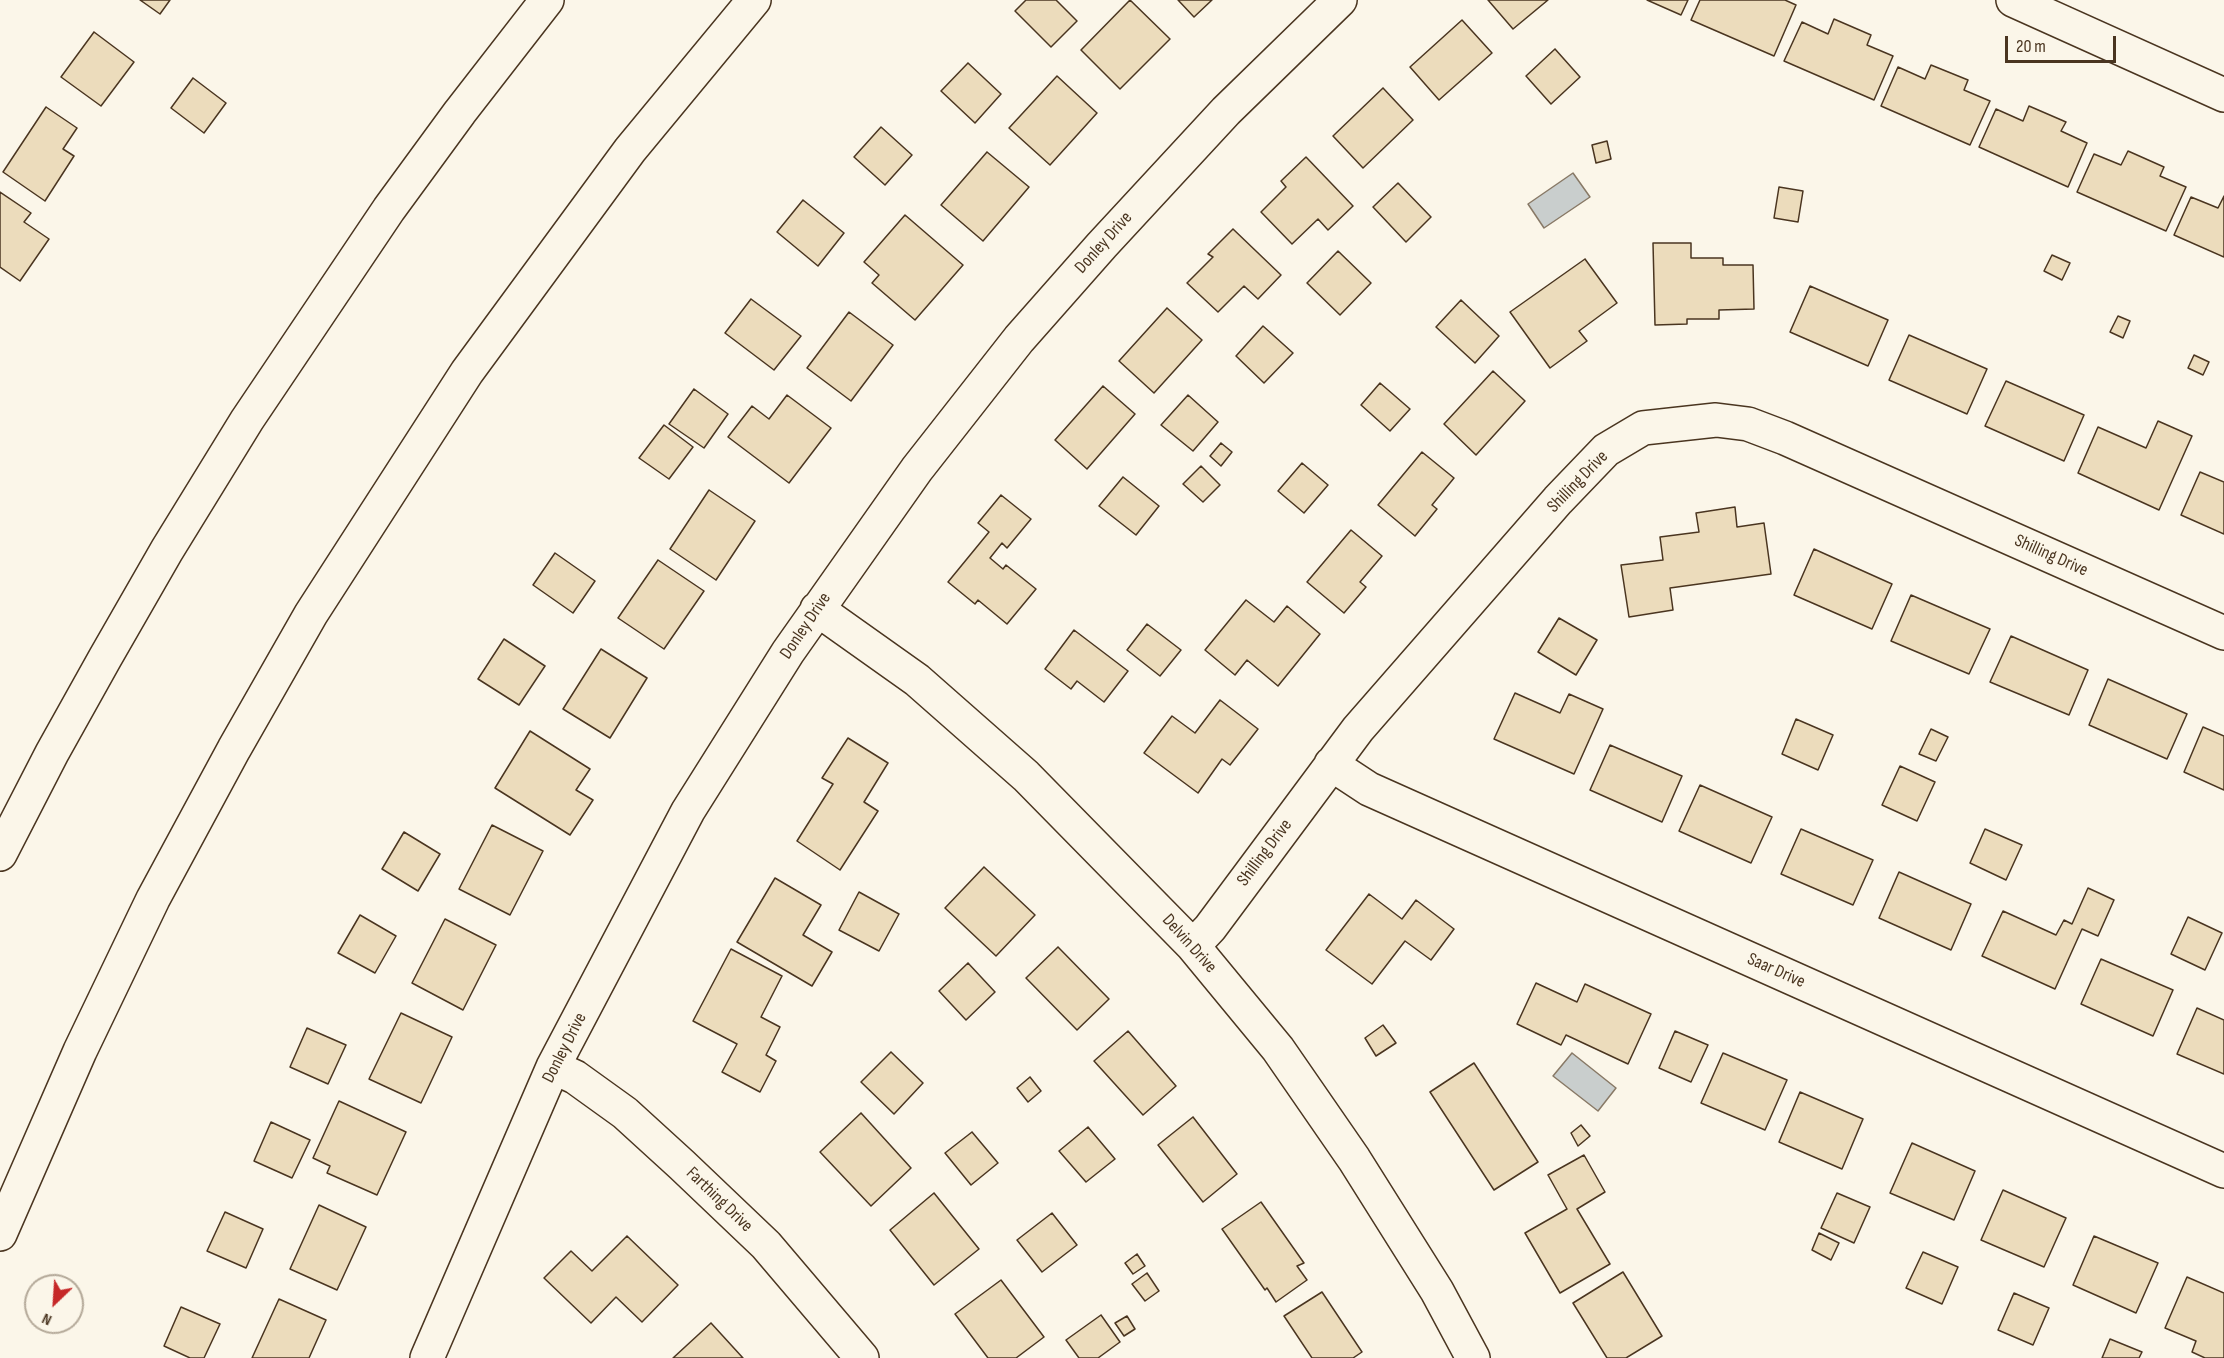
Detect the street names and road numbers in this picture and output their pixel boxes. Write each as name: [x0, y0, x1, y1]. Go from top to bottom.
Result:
street label: Donley Drive: [1071, 208, 1137, 278]
street label: Shilling Drive: [1543, 446, 1613, 518]
street label: Shilling Drive: [2011, 530, 2091, 582]
street label: Donley Drive: [776, 589, 836, 663]
street label: Shilling Drive: [1233, 815, 1297, 891]
street label: Delvin Drive: [1157, 910, 1221, 978]
street label: Saar Drive: [1744, 949, 1808, 993]
street label: Donley Drive: [538, 1009, 592, 1087]
street label: Farthing Drive: [681, 1163, 757, 1237]

